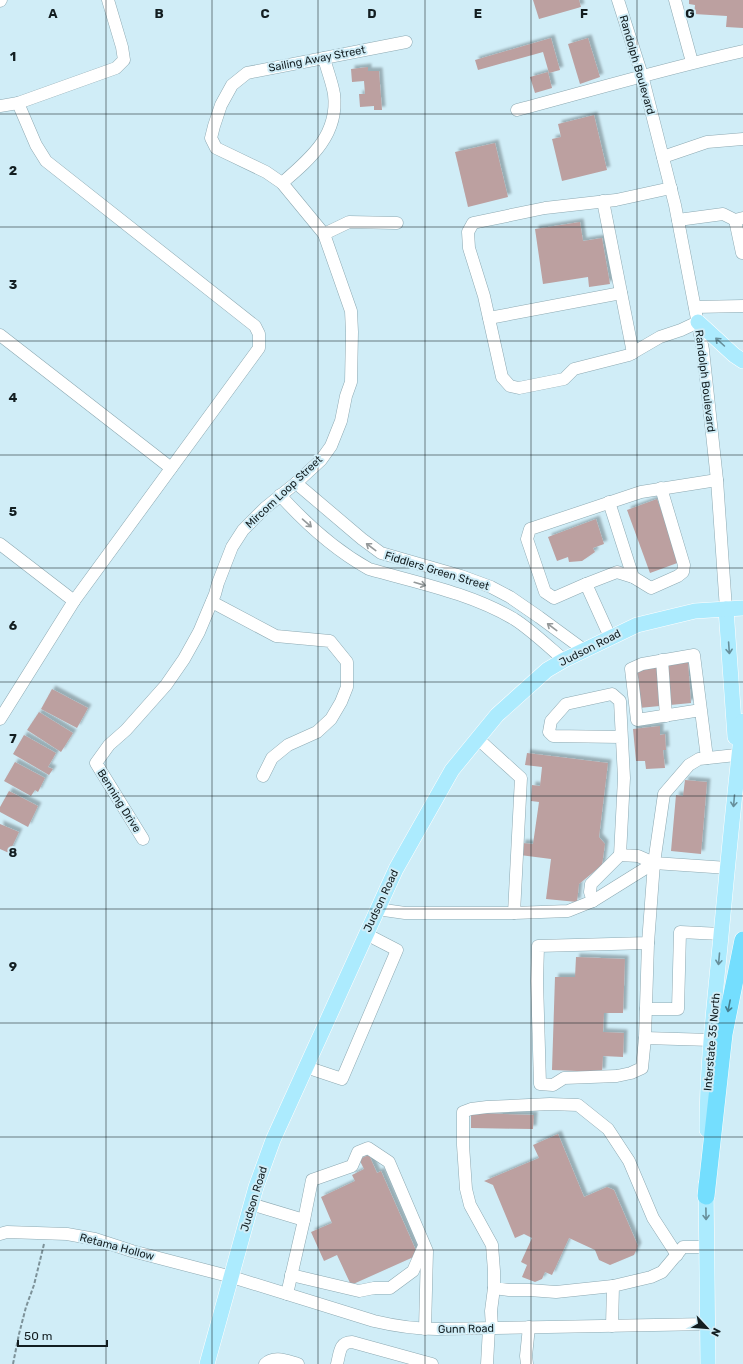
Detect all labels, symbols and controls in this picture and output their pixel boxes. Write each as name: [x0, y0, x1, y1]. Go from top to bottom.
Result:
text: A: [48, 6, 58, 21]
text: B: [154, 6, 164, 21]
text: C: [260, 6, 270, 21]
text: D: [367, 6, 377, 21]
text: E: [474, 6, 482, 21]
text: F: [580, 6, 588, 21]
text: G: [685, 6, 695, 21]
street label: Randolph Boulevard: [617, 14, 657, 116]
street label: Sailing Away Street: [267, 43, 367, 75]
text: 1: [10, 49, 16, 64]
text: 2: [9, 163, 17, 178]
text: 3: [9, 277, 18, 292]
street label: Randolph Boulevard: [692, 329, 718, 433]
one-way arrow: [714, 338, 725, 347]
text: 4: [9, 390, 18, 405]
street label: Mircom Loop Street: [243, 453, 326, 531]
text: 5: [9, 504, 17, 519]
one-way arrow: [302, 519, 312, 528]
one-way arrow: [366, 543, 377, 551]
street label: Fiddlers Green Street: [383, 549, 491, 593]
one-way arrow: [413, 580, 426, 588]
text: 6: [9, 618, 18, 633]
one-way arrow: [547, 623, 558, 631]
street label: Judson Road: [557, 627, 623, 669]
one-way arrow: [725, 641, 732, 654]
text: 7: [9, 731, 17, 746]
street label: Benning Drive: [94, 767, 144, 835]
one-way arrow: [730, 794, 737, 807]
text: 8: [9, 845, 18, 860]
street label: Judson Road: [361, 868, 401, 934]
one-way arrow: [715, 952, 722, 965]
text: 9: [9, 959, 17, 974]
street label: Interstate 35 North: [701, 992, 723, 1092]
one-way arrow: [725, 999, 733, 1012]
street label: Judson Road: [238, 1165, 270, 1233]
one-way arrow: [702, 1207, 710, 1220]
street label: Retama Hollow: [78, 1231, 156, 1263]
north arrow: [687, 1308, 727, 1348]
scale bar: [18, 1322, 107, 1348]
street label: Gunn Road: [438, 1322, 494, 1336]
text: N: [708, 1326, 723, 1339]
text: 50 m: [24, 1329, 52, 1343]

